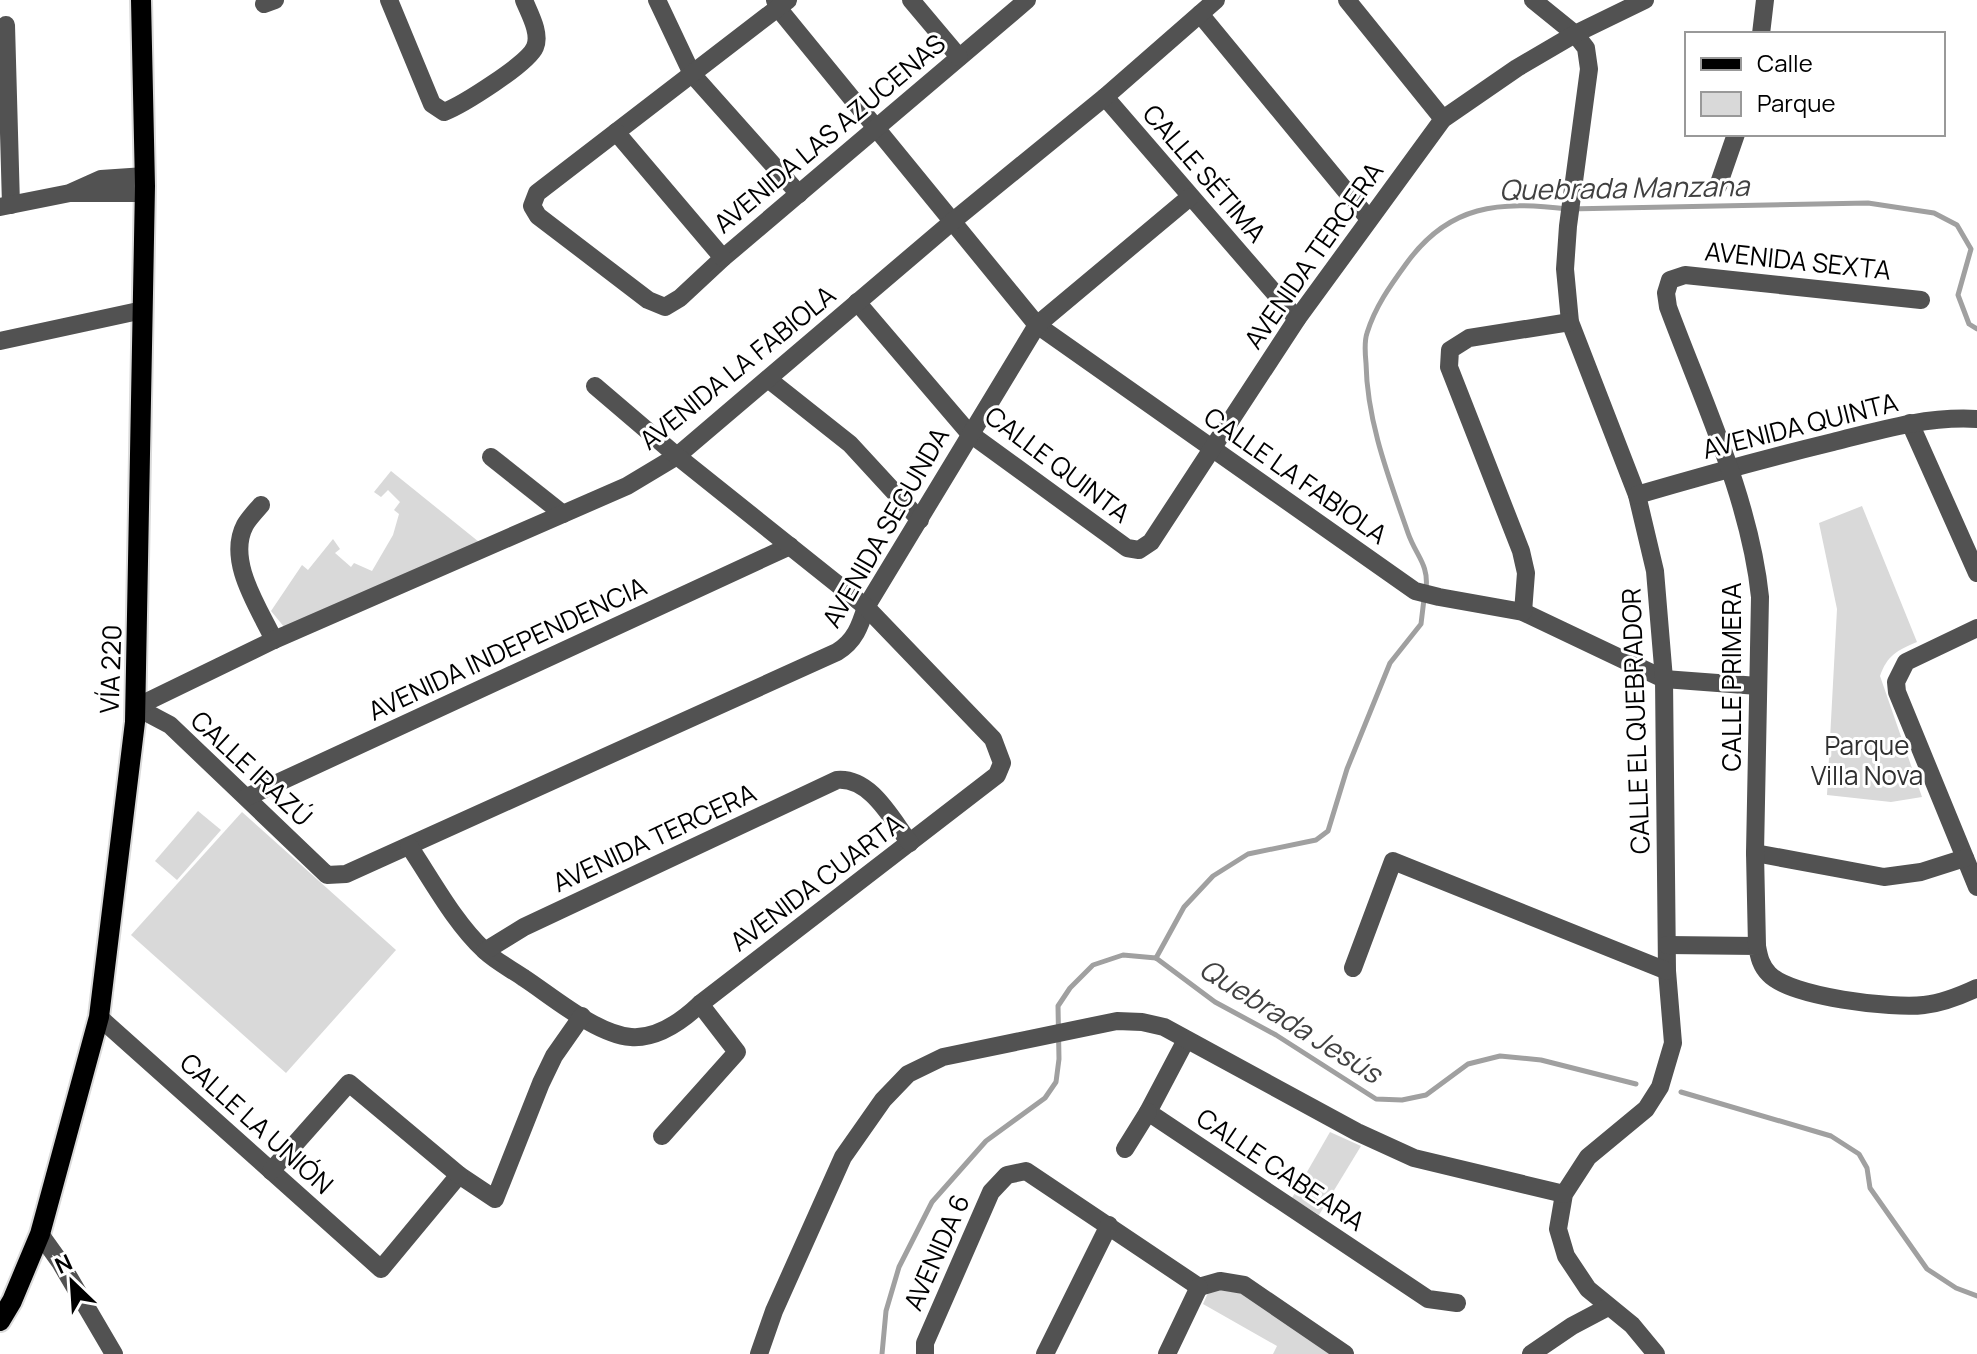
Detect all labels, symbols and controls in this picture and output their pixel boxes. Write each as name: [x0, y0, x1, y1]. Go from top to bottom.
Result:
street label: AVENIDA LAS AZUCENAS: [706, 25, 952, 241]
legend: [1685, 32, 1945, 136]
text: Calle: [1757, 46, 1813, 79]
text: Parque: [1757, 86, 1835, 119]
street label: CALLE SÉTIMA: [1135, 96, 1275, 250]
street label: AVENIDA TERCERA: [1235, 154, 1391, 356]
water label: Quebrada Manzana: [1499, 166, 1751, 208]
street label: AVENIDA SEXTA: [1703, 232, 1893, 288]
street label: AVENIDA LA FABIOLA: [631, 277, 843, 457]
street label: AVENIDA QUINTA: [1699, 383, 1901, 467]
street label: CALLE QUINTA: [978, 397, 1138, 531]
street label: CALLE LA FABIOLA: [1197, 398, 1395, 552]
street label: AVENIDA SEGUNDA: [813, 420, 957, 634]
street label: AVENIDA INDEPENDENCIA: [362, 568, 652, 728]
street label: CALLE PRIMERA: [1713, 583, 1749, 771]
street label: CALLE EL QUEBRADOR: [1612, 587, 1658, 855]
street label: VÍA 220: [90, 624, 130, 714]
street label: CALLE IRAZÚ: [183, 702, 321, 834]
park label: Parque Villa Nova: [1811, 727, 1923, 793]
street label: AVENIDA TERCERA: [547, 774, 761, 900]
street label: AVENIDA CUARTA: [722, 805, 910, 959]
water label: Quebrada Jesús: [1193, 949, 1391, 1092]
street label: CALLE LA UNIÓN: [173, 1044, 341, 1202]
street label: CALLE CABEARA: [1190, 1099, 1372, 1239]
street label: AVENIDA 6: [894, 1188, 978, 1316]
north arrow: [32, 1242, 112, 1322]
text: N: [50, 1247, 77, 1281]

